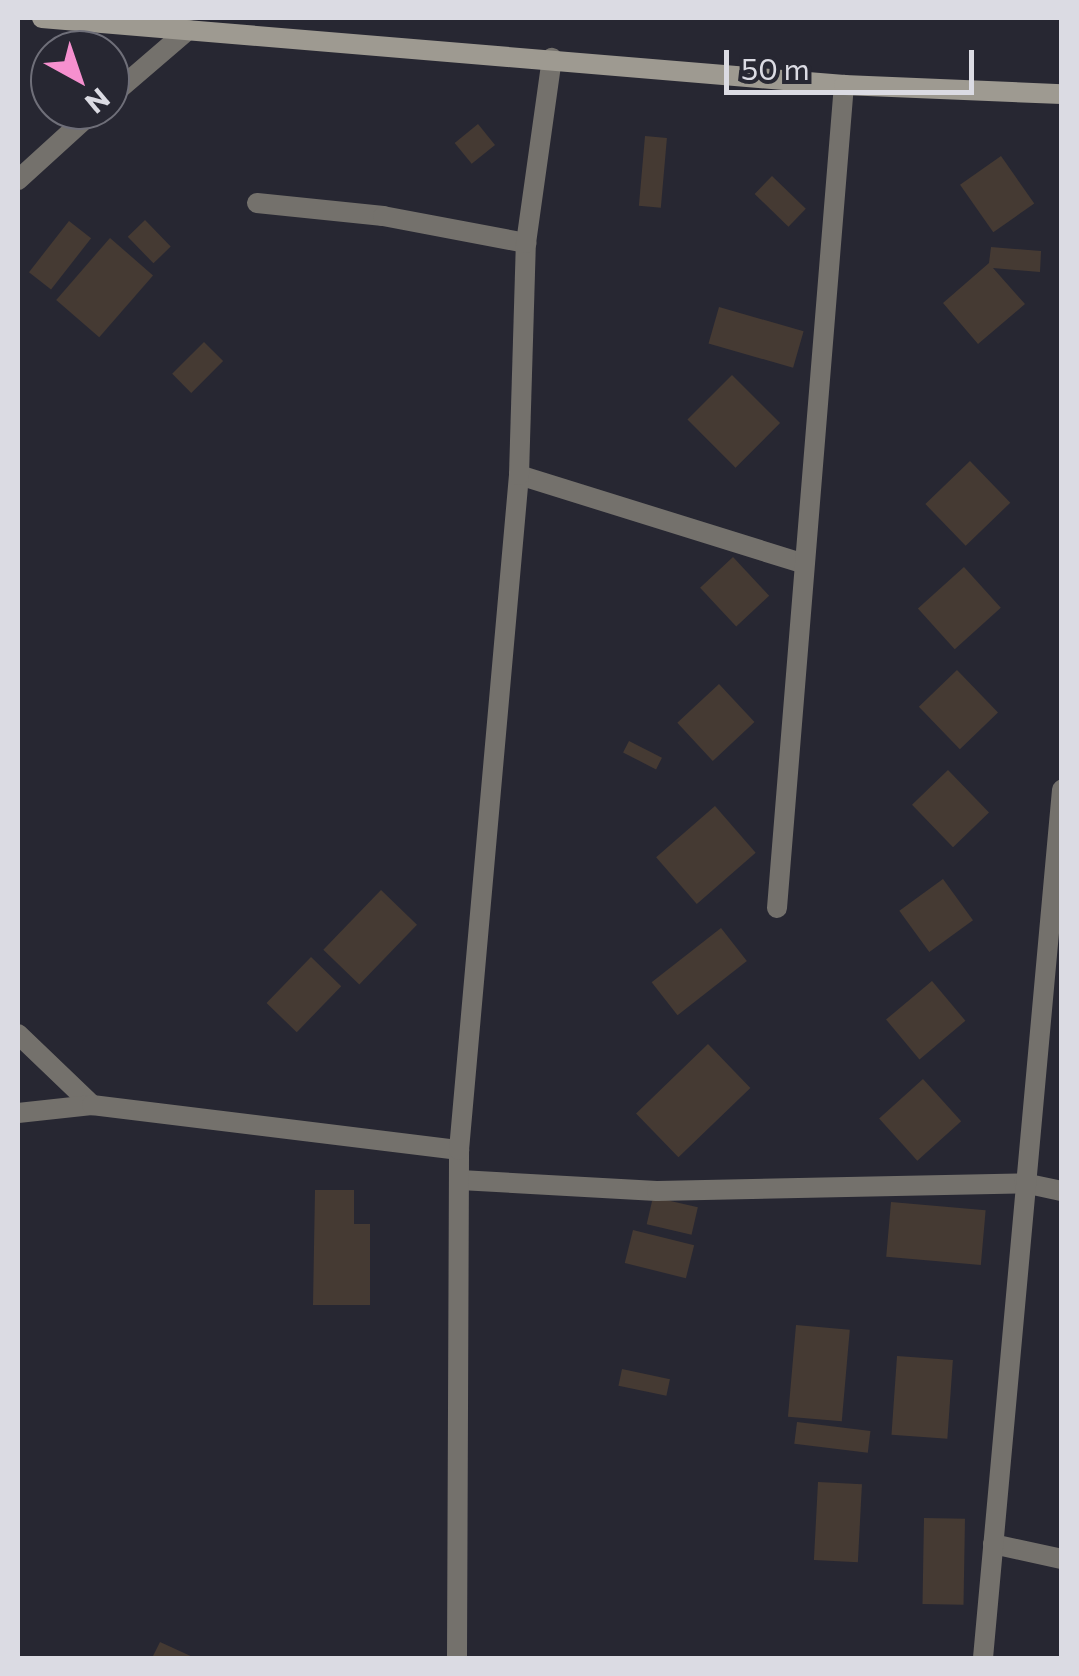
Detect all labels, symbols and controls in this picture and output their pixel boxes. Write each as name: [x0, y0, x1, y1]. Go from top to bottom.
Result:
north arrow: [30, 30, 130, 130]
scale bar: [729, 30, 979, 92]
text: 50 m: [741, 49, 810, 86]
text: N: [79, 82, 117, 121]

